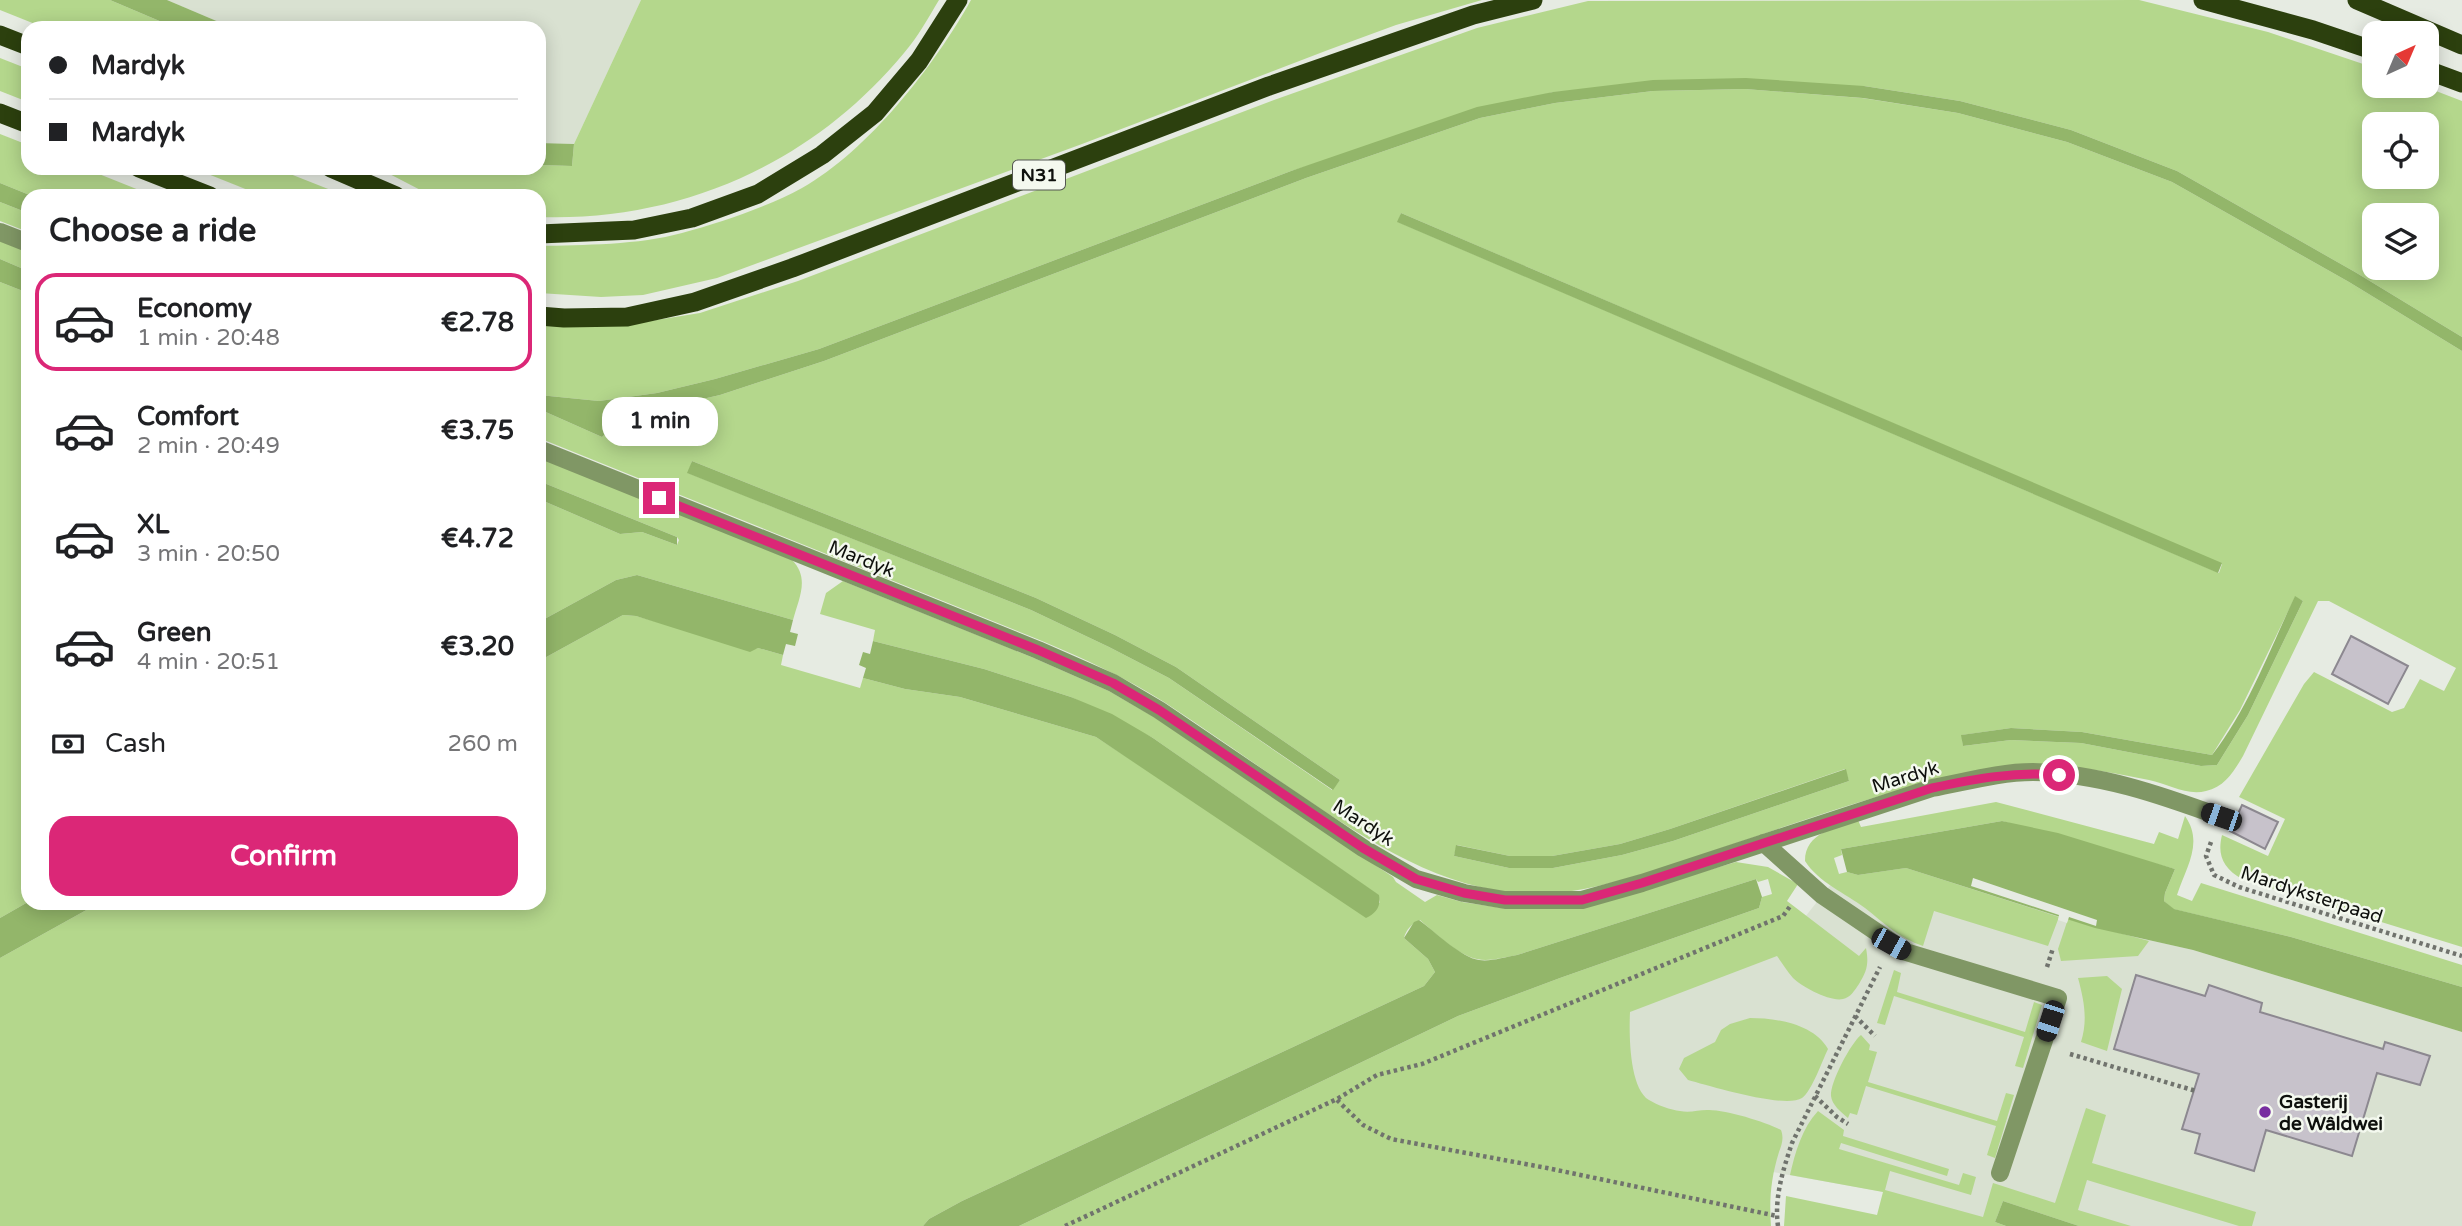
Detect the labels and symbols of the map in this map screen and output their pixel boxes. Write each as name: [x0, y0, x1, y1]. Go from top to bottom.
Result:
north arrow: [2362, 21, 2440, 98]
road number: N31: [1013, 160, 1065, 190]
callout: 1 min: [601, 396, 717, 446]
route end: [643, 482, 675, 514]
street label: Mardyk: [826, 536, 898, 582]
street label: Mardyk: [1869, 756, 1941, 798]
route start: [2043, 759, 2075, 791]
street label: Mardyk: [1329, 795, 1398, 851]
car: [2198, 800, 2245, 834]
street label: Mardyksterpaad: [2238, 862, 2385, 928]
car: [1868, 925, 1915, 963]
car: [2034, 998, 2067, 1044]
place label: Gasterij de Wâldwei: [2279, 1091, 2383, 1135]
marker: Gasterij de Wâldwei: [2257, 1104, 2273, 1120]

